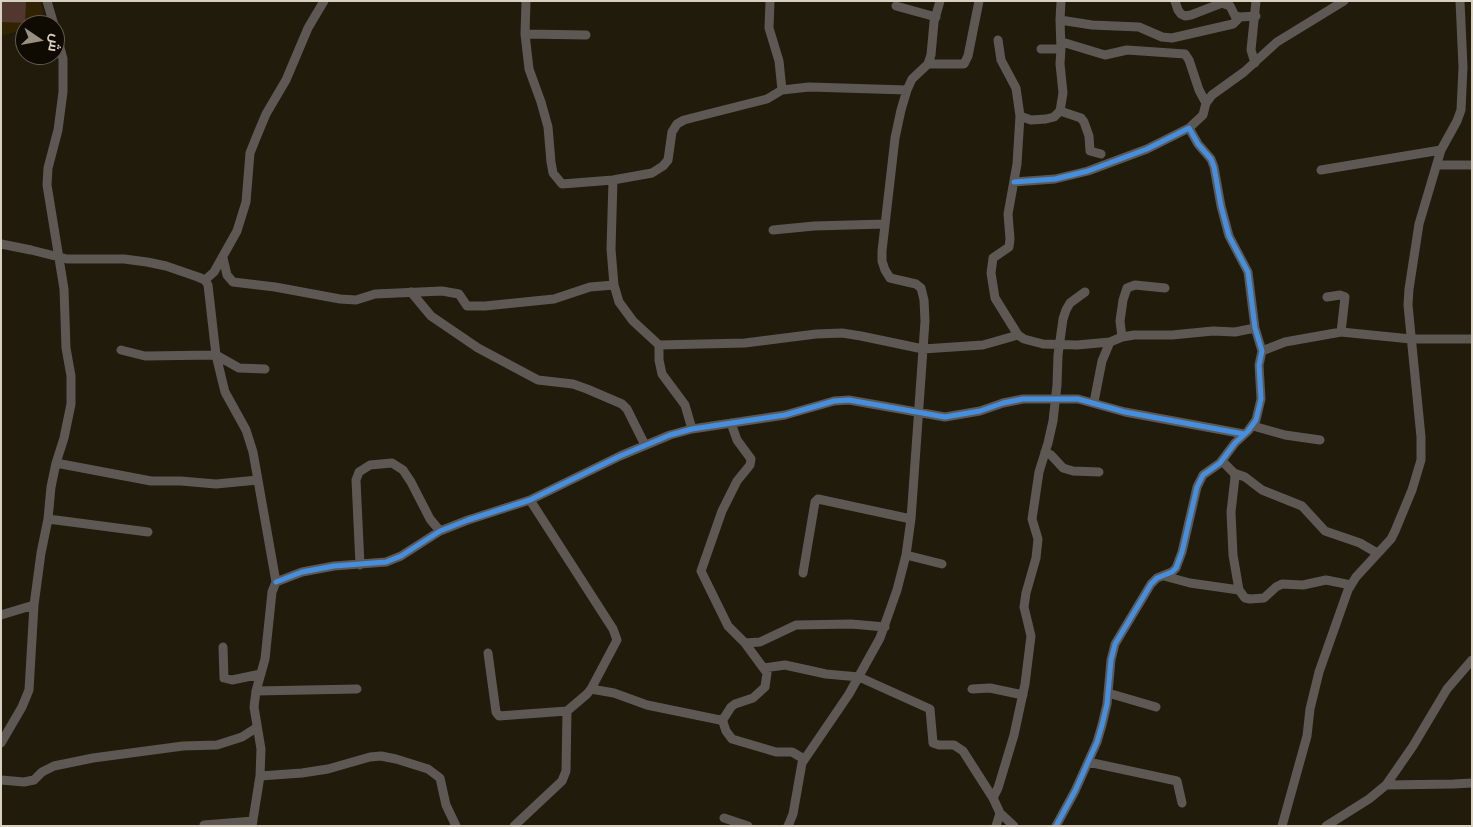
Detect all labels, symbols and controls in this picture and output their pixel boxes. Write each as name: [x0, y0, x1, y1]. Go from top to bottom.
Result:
north arrow: [15, 15, 65, 65]
text: ش: [44, 32, 64, 54]

